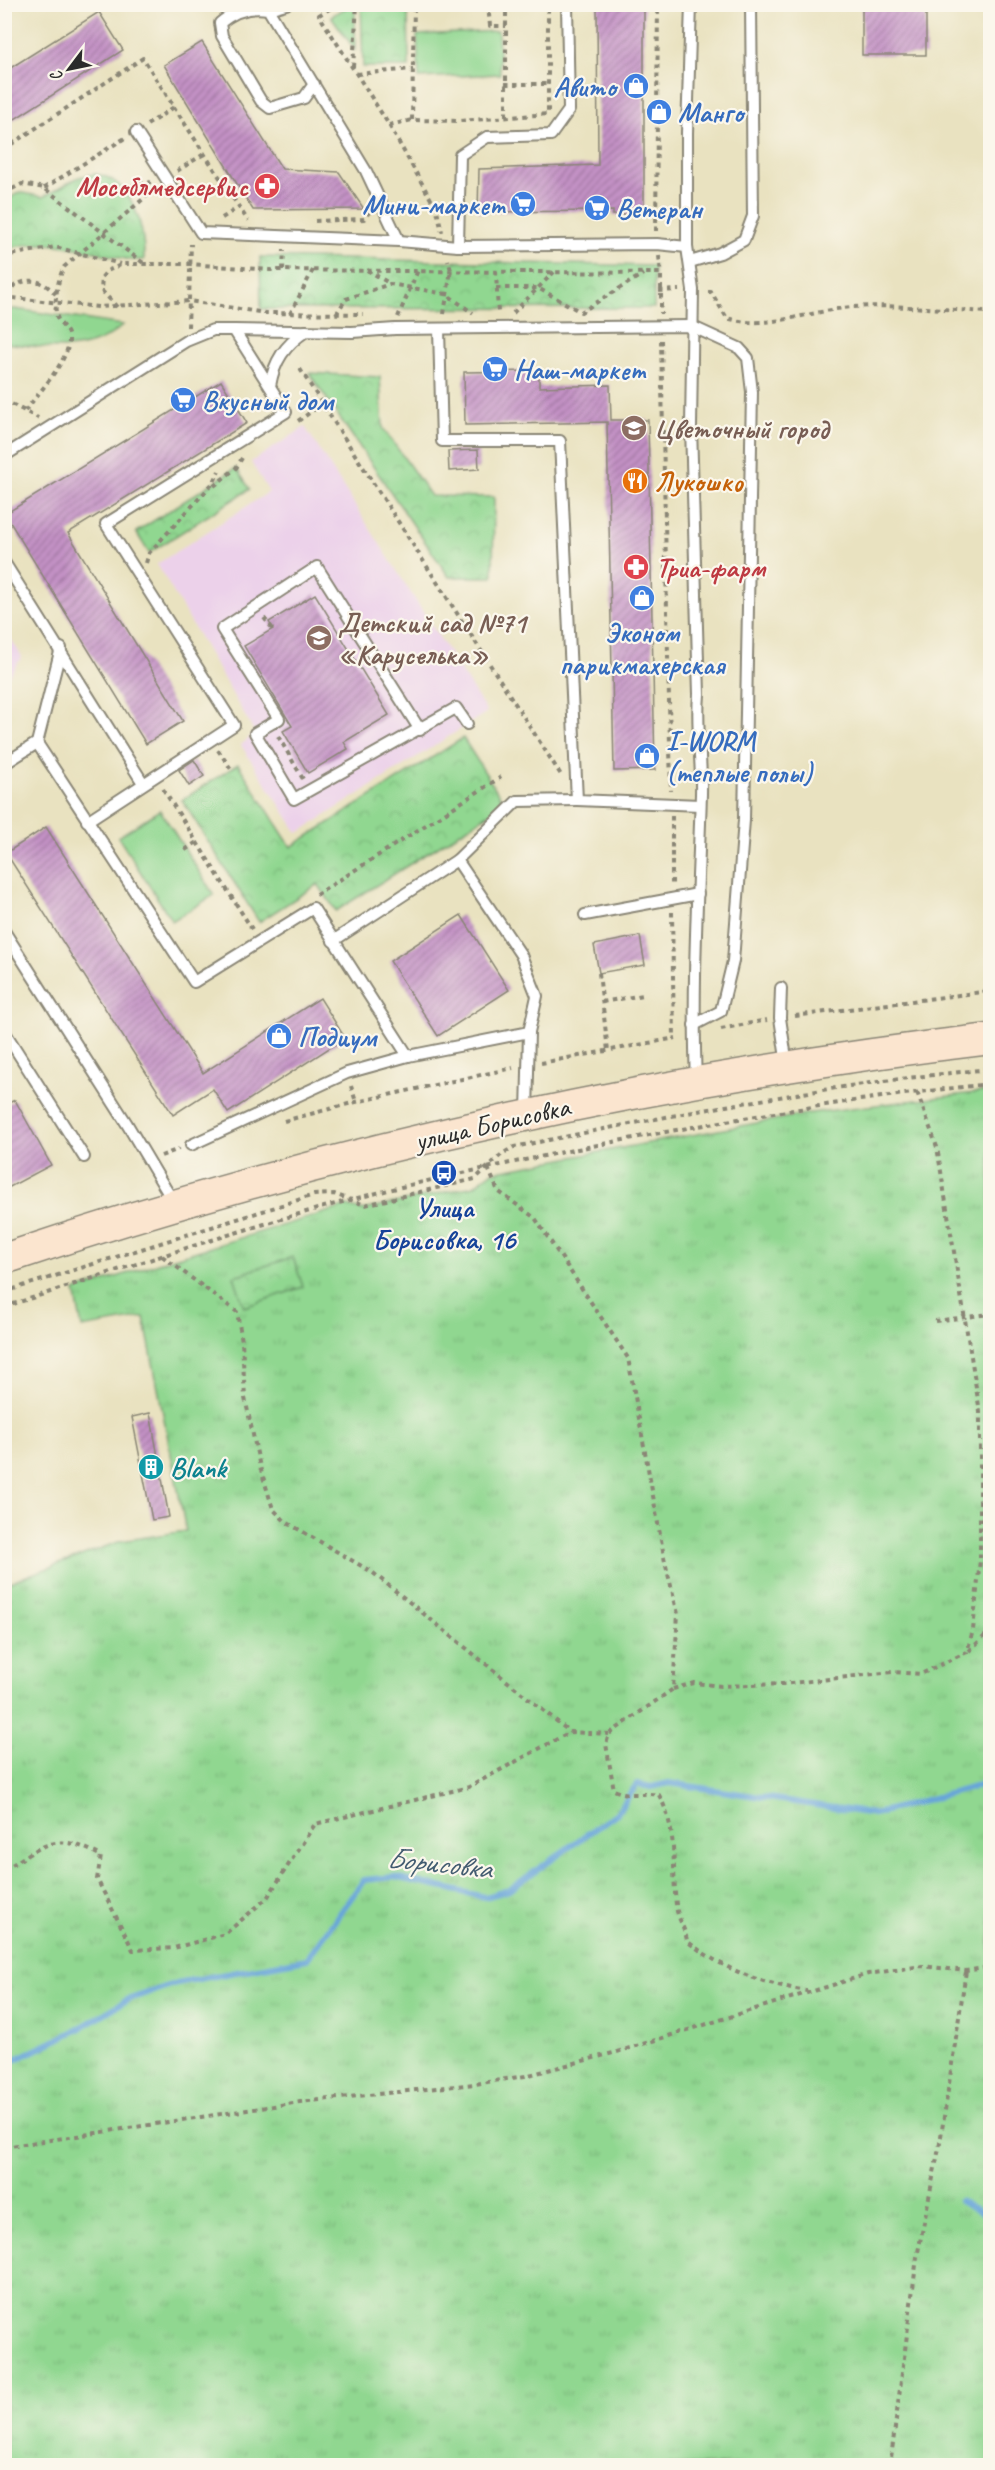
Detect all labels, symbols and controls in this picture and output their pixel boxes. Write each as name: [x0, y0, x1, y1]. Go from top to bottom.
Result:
north arrow: [39, 39, 99, 99]
text: С: [45, 66, 68, 85]
place label: Авито: [553, 69, 619, 104]
shop icon: Авито: [621, 71, 651, 101]
place label: Манго: [678, 95, 746, 130]
shop icon: Манго: [644, 97, 674, 127]
place label: Мособлмедсервис: [76, 169, 249, 204]
pharmacy icon: Мособлмедсервис: [252, 171, 282, 201]
place label: Мини-маркет: [362, 187, 506, 222]
supermarket icon: Мини-маркет: [508, 189, 538, 219]
place label: Ветеран: [616, 191, 704, 226]
supermarket icon: Ветеран: [582, 193, 612, 223]
place label: Наш-маркет: [514, 352, 646, 387]
supermarket icon: Наш-маркет: [480, 354, 510, 384]
place label: Вкусный дом: [202, 383, 336, 418]
supermarket icon: Вкусный дом: [168, 385, 198, 415]
place label: Цветочный город: [654, 411, 831, 446]
school or university icon: Цветочный город: [619, 413, 649, 443]
place label: Лукошко: [654, 464, 745, 499]
restaurant icon: Лукошко: [620, 466, 650, 496]
place label: Триа-фарм: [656, 550, 767, 585]
pharmacy icon: Триа-фарм: [621, 552, 651, 582]
shop icon: Эконом парикмахерская: [627, 583, 657, 613]
place label: Детский сад №71 «Каруселька»: [338, 605, 529, 673]
place label: Эконом парикмахерская: [559, 615, 727, 682]
school or university icon: Детский сад №71 «Каруселька»: [304, 623, 334, 653]
place label: I-WORM (теплые полы): [666, 723, 814, 790]
shop icon: I-WORM (теплые полы): [632, 741, 662, 771]
place label: Подиум: [298, 1019, 379, 1054]
shop icon: Подиум: [264, 1021, 294, 1051]
street label: улица Борисовка: [409, 1088, 575, 1159]
bus stop icon: Улица Борисовка, 16: [429, 1158, 459, 1188]
place label: Улица Борисовка, 16: [373, 1190, 517, 1257]
place label: Blank: [170, 1450, 228, 1485]
building icon: Blank: [136, 1452, 166, 1482]
water label: Борисовка: [385, 1839, 496, 1888]

